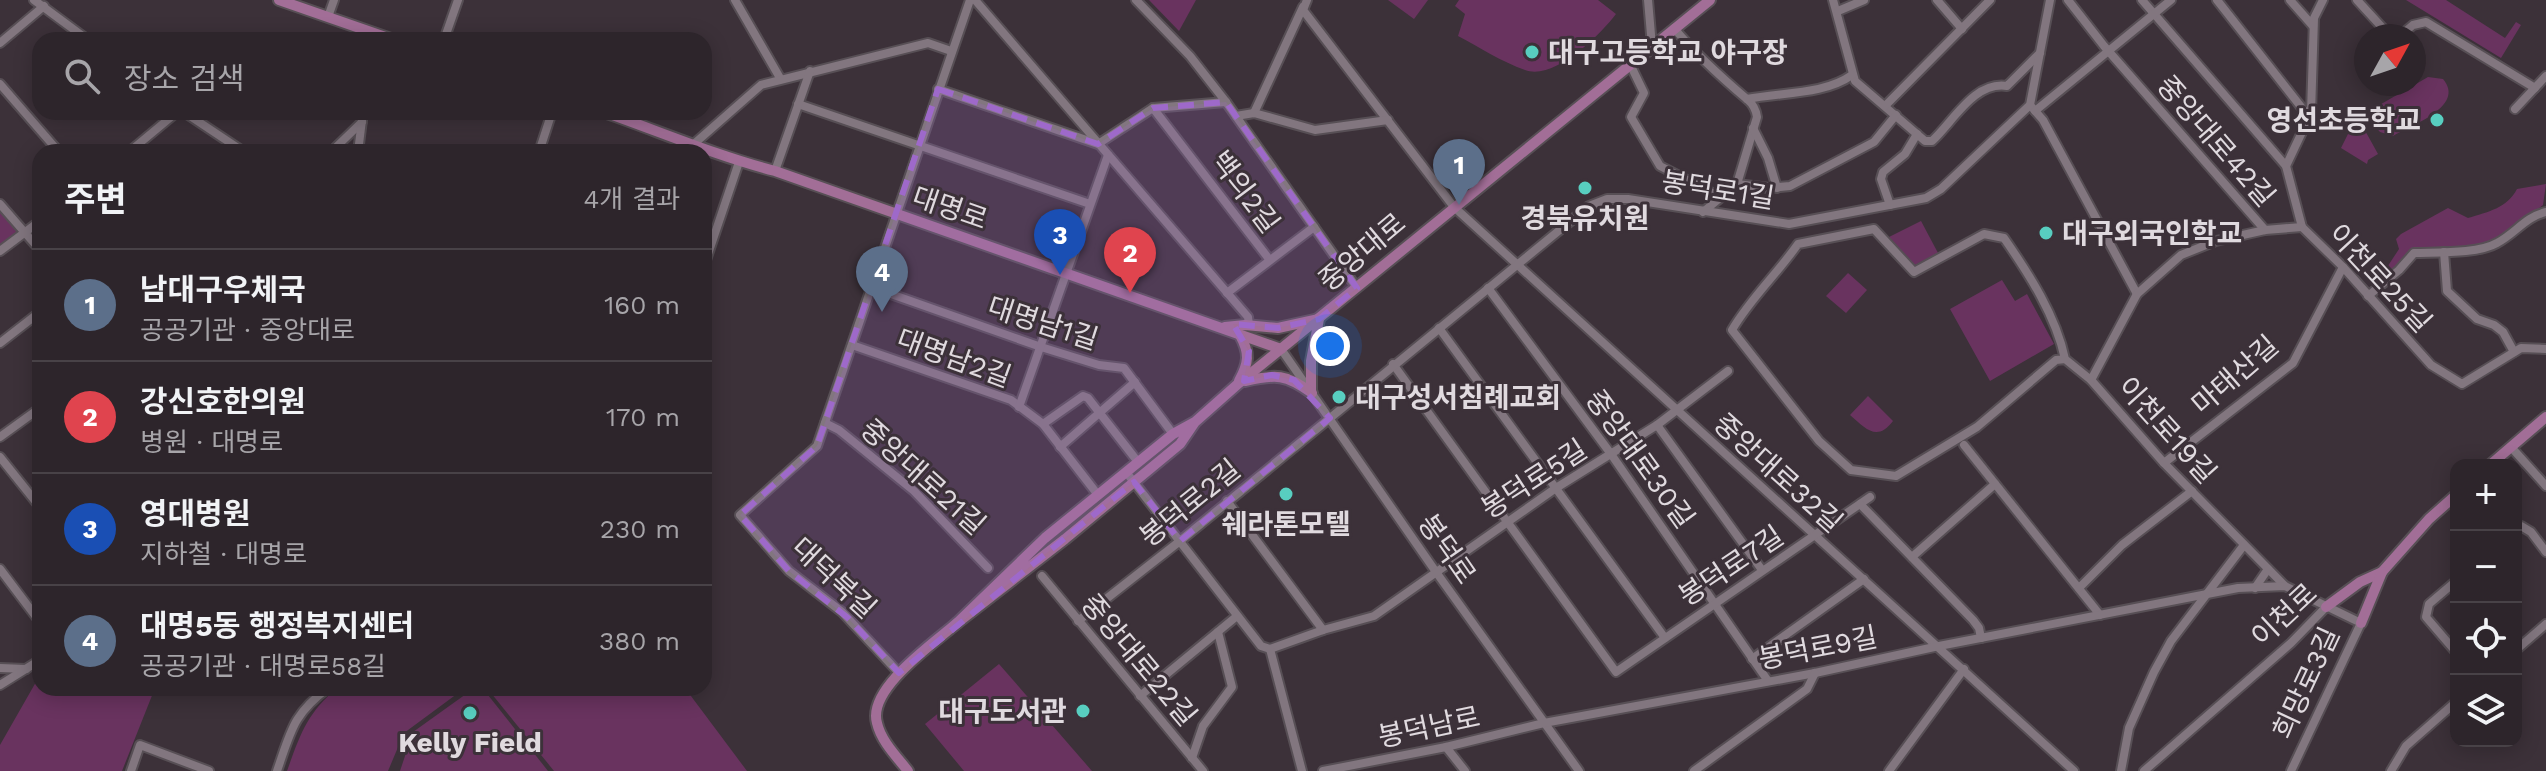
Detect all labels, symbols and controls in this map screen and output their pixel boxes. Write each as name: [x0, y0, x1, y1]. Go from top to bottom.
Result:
north arrow: [2354, 24, 2426, 96]
search box: [32, 32, 712, 120]
place label: 대구고등학교 야구장: [1548, 36, 1788, 69]
marker: 대구고등학교 야구장: [1523, 43, 1541, 61]
icon: search: [60, 54, 104, 98]
text: 장소 검색: [124, 61, 245, 96]
street label: 중앙대로42길: [2150, 69, 2282, 213]
place label: 영선초등학교: [2266, 104, 2421, 137]
marker: 영선초등학교: [2428, 111, 2446, 129]
pin: 1: [1433, 139, 1485, 205]
street label: 백의2길: [1204, 145, 1286, 239]
street label: 봉덕로1길: [1659, 165, 1777, 215]
text: 주변: [64, 179, 127, 219]
marker: 경북유치원: [1576, 179, 1594, 197]
street label: 대명로: [908, 180, 992, 236]
text: 4개 결과: [583, 184, 680, 214]
place label: 경북유치원: [1521, 202, 1649, 235]
street label: 중앙대로: [1312, 206, 1412, 298]
pin: 3: [1034, 209, 1086, 275]
place label: 대구외국인학교: [2062, 217, 2242, 250]
street label: 이천로25길: [2322, 217, 2438, 339]
marker: 대구외국인학교: [2037, 224, 2055, 242]
pin: 2: [1104, 227, 1156, 293]
pin: 4: [856, 246, 908, 312]
text: 남대구우체국: [140, 272, 306, 307]
text: 1: [84, 290, 96, 320]
text: 160 m: [604, 290, 680, 320]
street label: 대명남1길: [984, 290, 1102, 356]
text: 공공기관 · 중앙대로: [140, 315, 355, 345]
street label: 대명남2길: [892, 322, 1016, 394]
your location: [1310, 326, 1350, 366]
street label: 마태산길: [2185, 329, 2285, 421]
street label: 이천로19길: [2111, 370, 2223, 490]
place label: 대구성서침례교회: [1355, 381, 1561, 414]
text: 강신호한의원: [140, 384, 306, 419]
street label: 중앙대로30길: [1579, 384, 1701, 534]
marker: 대구성서침례교회: [1330, 388, 1348, 406]
text: 2: [82, 402, 98, 432]
text: 170 m: [606, 402, 680, 432]
street label: 중앙대로32길: [1707, 407, 1849, 539]
street label: 중앙대로21길: [854, 413, 992, 541]
text: 병원 · 대명로: [140, 427, 283, 457]
street label: 봉덕로5길: [1475, 433, 1593, 525]
street label: 봉덕로2길: [1133, 453, 1247, 553]
map controls: [2450, 459, 2522, 747]
button: +: [2450, 459, 2522, 531]
marker: 쉐라톤모텔: [1277, 485, 1295, 503]
text: 영대병원: [140, 496, 250, 531]
place label: 쉐라톤모텔: [1222, 508, 1350, 541]
street label: 봉덕로: [1411, 508, 1483, 590]
text: 3: [82, 514, 98, 544]
text: 230 m: [600, 514, 680, 544]
street label: 봉덕로7길: [1673, 519, 1789, 613]
street label: 대덕북길: [785, 531, 883, 625]
button: −: [2450, 531, 2522, 603]
text: 지하철 · 대명로: [140, 539, 307, 569]
street label: 이천로: [2244, 577, 2324, 653]
street label: 중앙대로22길: [1074, 588, 1204, 732]
button: locate: [2450, 603, 2522, 675]
text: 대명5동 행정복지센터: [140, 608, 414, 643]
street label: 봉덕로9길: [1756, 620, 1880, 676]
street label: 희망로3길: [2266, 622, 2346, 744]
text: 4: [82, 626, 98, 656]
text: 380 m: [599, 626, 680, 656]
text: 공공기관 · 대명로58길: [140, 651, 386, 681]
button: layers: [2450, 675, 2522, 747]
place label: 대구도서관: [938, 695, 1067, 728]
street label: 봉덕남로: [1375, 700, 1483, 754]
marker: 대구도서관: [1074, 702, 1092, 720]
marker: Kelly Field: [461, 704, 479, 722]
place label: Kelly Field: [398, 726, 542, 759]

